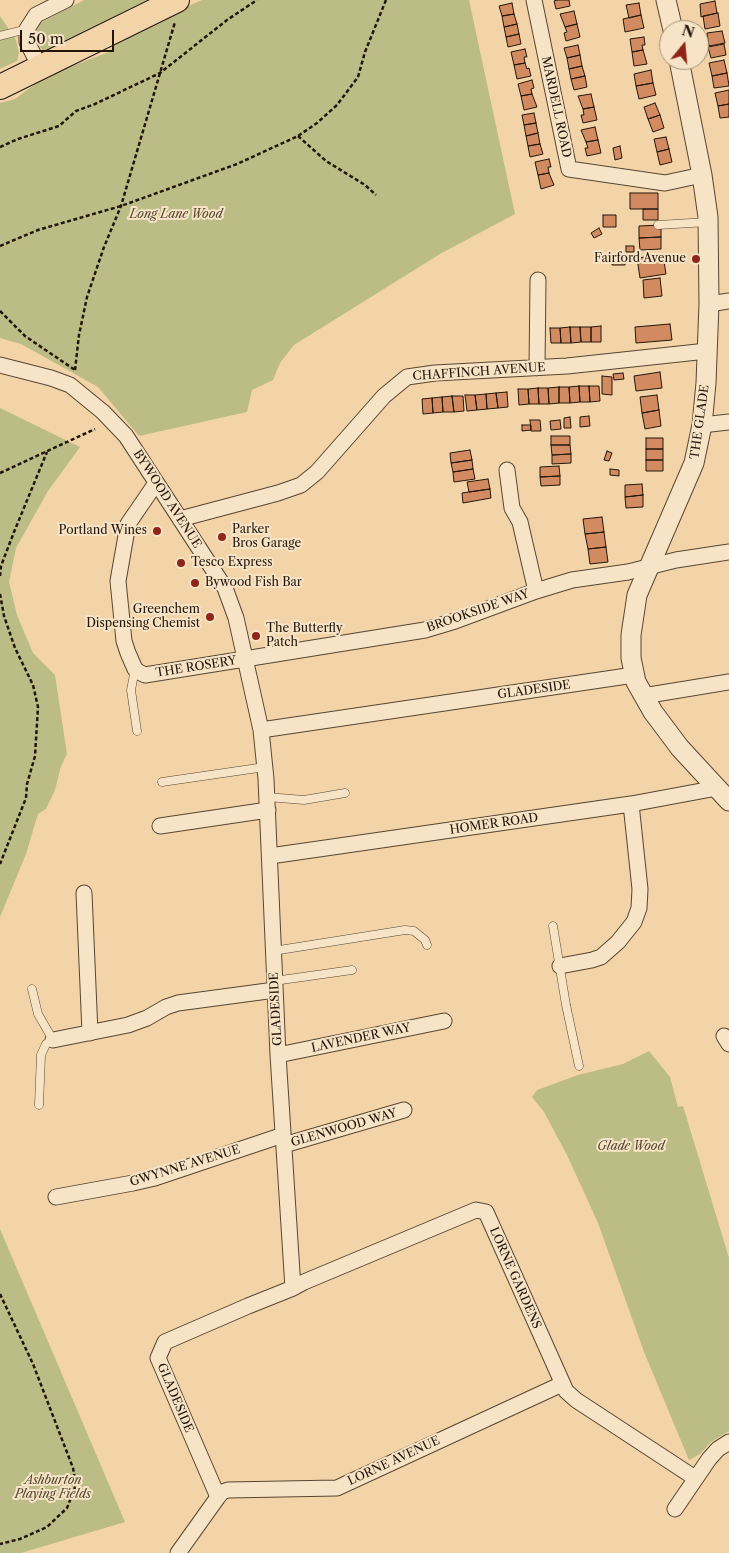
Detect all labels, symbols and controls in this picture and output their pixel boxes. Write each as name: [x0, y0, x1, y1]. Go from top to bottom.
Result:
scale bar: [22, 20, 116, 52]
north arrow: [659, 20, 709, 70]
text: N: [680, 21, 697, 42]
text: 50 m: [28, 29, 64, 48]
street label: MARDELL ROAD: [538, 55, 574, 159]
park label: Long Lane Wood: [129, 208, 223, 222]
place label: Fairford Avenue: [594, 252, 686, 266]
marker: Fairford Avenue: [690, 253, 702, 265]
street label: CHAFFINCH AVENUE: [412, 360, 546, 384]
street label: THE GLADE: [688, 384, 712, 460]
street label: BYWOOD AVENUE: [130, 447, 204, 551]
place label: Parker Bros Garage: [232, 523, 301, 551]
place label: Portland Wines: [59, 524, 147, 538]
marker: Portland Wines: [151, 525, 163, 537]
marker: Parker Bros Garage: [216, 531, 228, 543]
place label: Tesco Express: [191, 556, 272, 570]
marker: Tesco Express: [175, 557, 187, 569]
place label: Bywood Fish Bar: [205, 576, 302, 590]
marker: Bywood Fish Bar: [189, 577, 201, 589]
street label: BROOKSIDE WAY: [425, 587, 531, 635]
place label: Greenchem Dispensing Chemist: [86, 603, 200, 631]
marker: Greenchem Dispensing Chemist: [204, 611, 216, 623]
place label: The Butterfly Patch: [266, 622, 343, 650]
marker: The Butterfly Patch: [250, 630, 262, 642]
street label: THE ROSERY: [155, 654, 237, 680]
street label: GLADESIDE: [496, 678, 572, 702]
street label: HOMER ROAD: [449, 811, 539, 837]
street label: GLADESIDE: [267, 972, 285, 1046]
street label: LAVENDER WAY: [310, 1020, 412, 1056]
street label: GLENWOOD WAY: [289, 1106, 399, 1150]
park label: Glade Wood: [597, 1140, 665, 1154]
street label: GWYNNE AVENUE: [128, 1142, 242, 1190]
street label: LORNE GARDENS: [486, 1225, 544, 1331]
street label: GLADESIDE: [154, 1361, 196, 1435]
street label: LORNE AVENUE: [346, 1433, 442, 1489]
park label: Ashburton Playing Fields: [15, 1474, 91, 1502]

